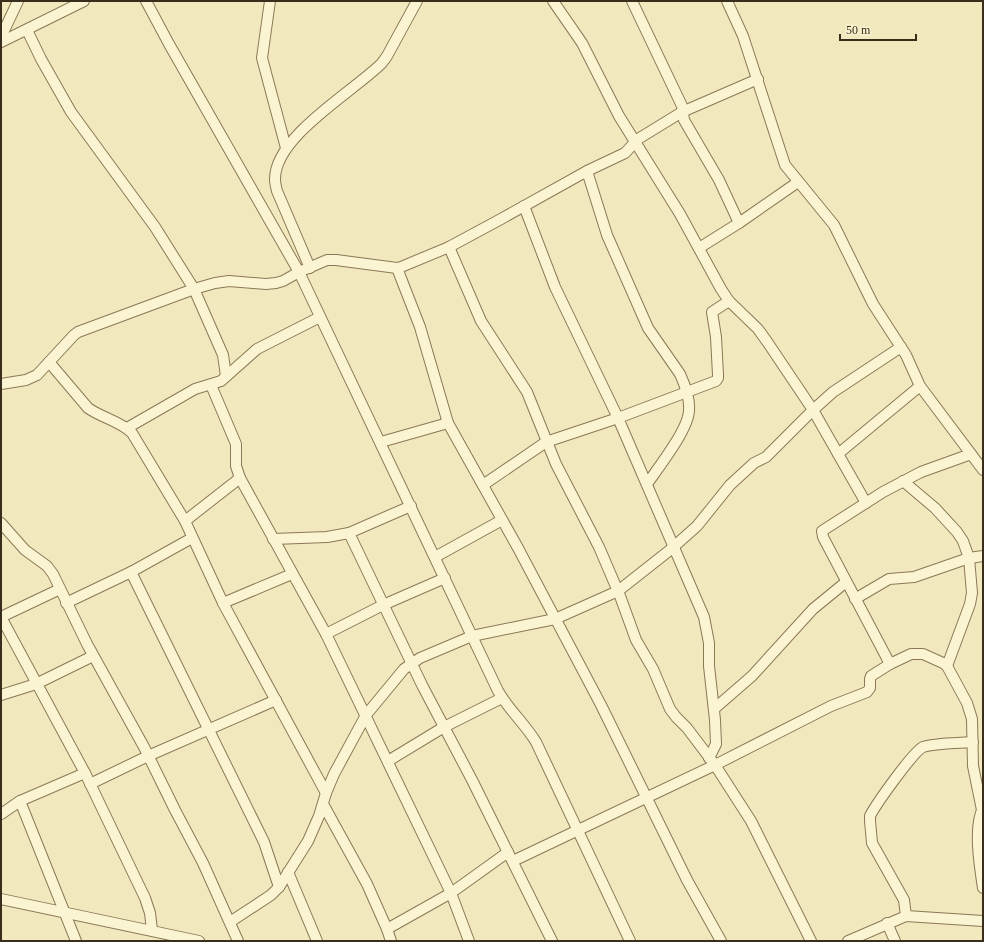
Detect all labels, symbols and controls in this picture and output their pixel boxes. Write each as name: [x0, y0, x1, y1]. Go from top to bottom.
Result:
scale bar: [840, 16, 916, 42]
text: 50 m: [846, 23, 871, 37]

